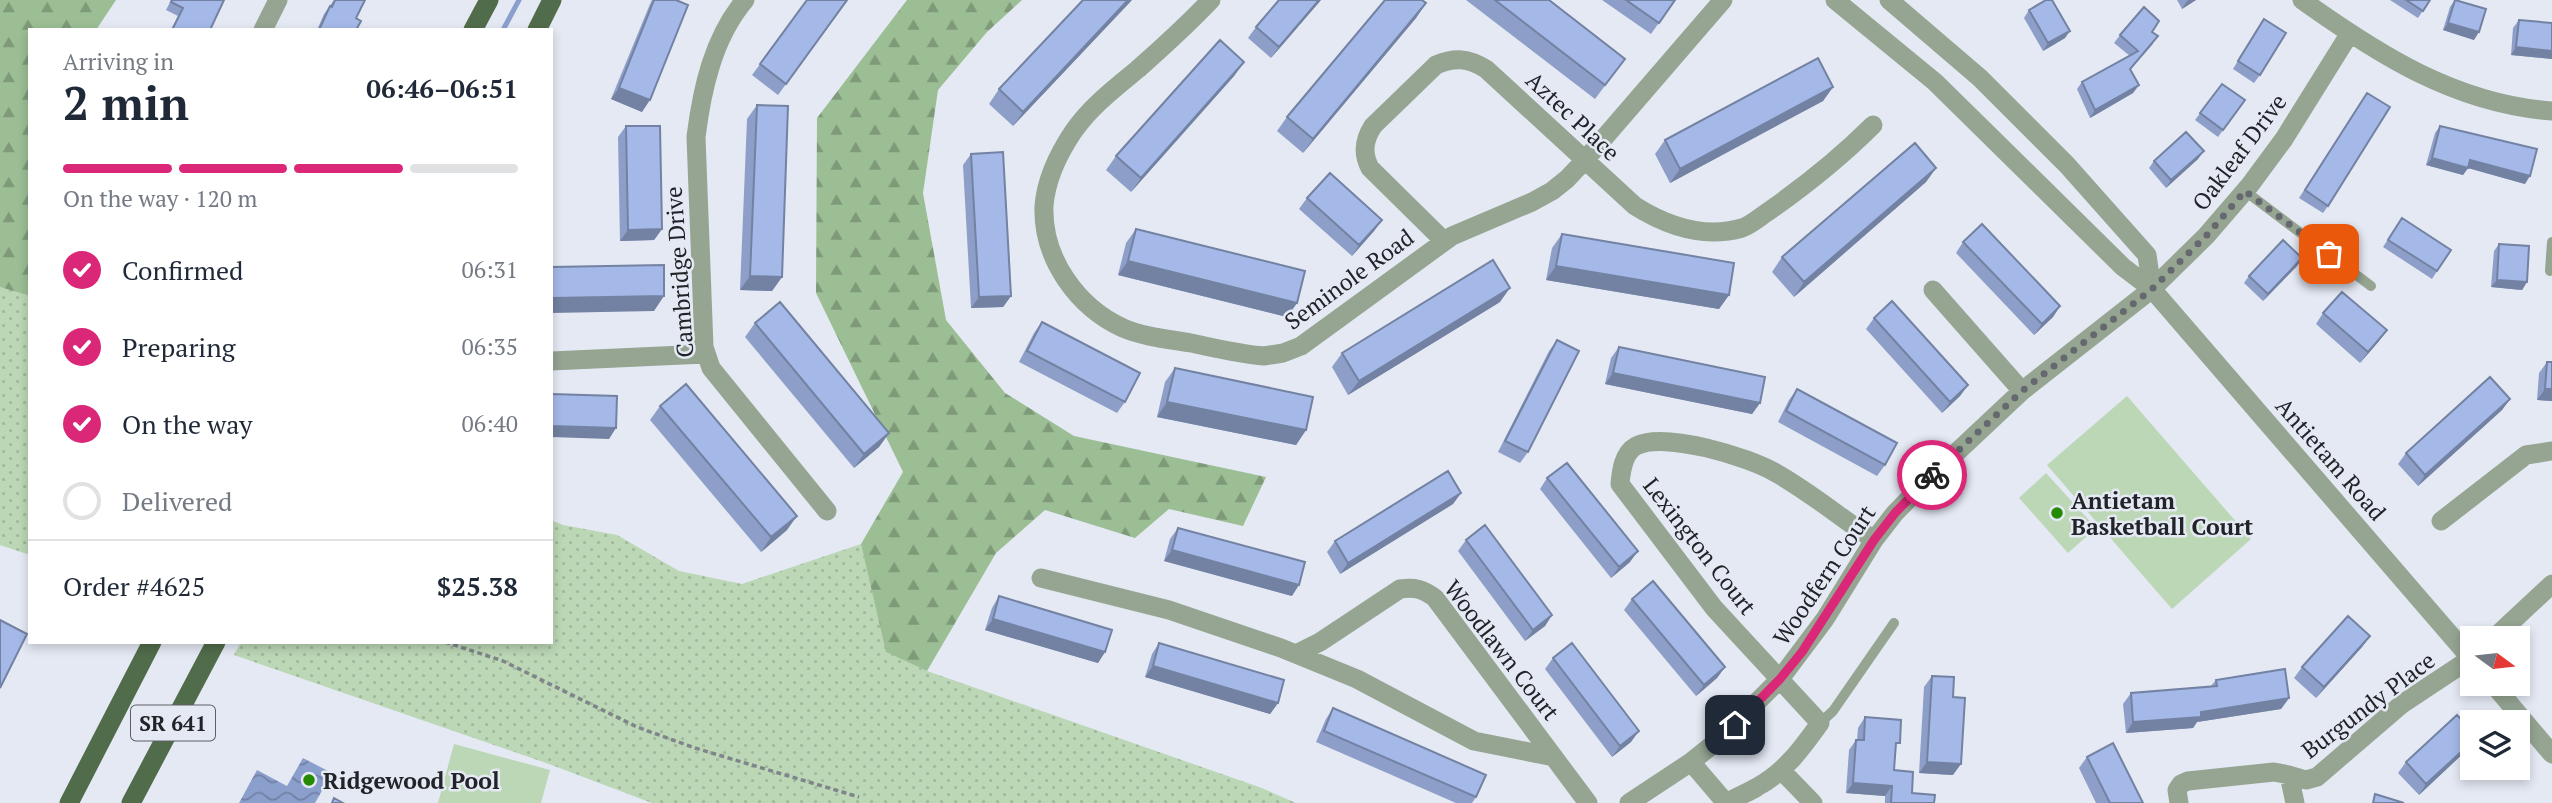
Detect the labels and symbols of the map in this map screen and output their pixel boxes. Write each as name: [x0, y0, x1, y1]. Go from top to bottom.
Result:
street label: Aztec Place: [1519, 65, 1627, 167]
street label: Oakleaf Drive: [2185, 87, 2293, 217]
street label: Cambridge Drive: [658, 185, 700, 359]
street label: Seminole Road: [1278, 222, 1420, 336]
pin: [2299, 224, 2359, 284]
street label: Antietam Road: [2269, 391, 2393, 527]
courier: [1897, 440, 1967, 510]
street label: Lexington Court: [1637, 471, 1764, 621]
place label: Antietam Basketball Court: [2071, 485, 2253, 542]
street label: Woodfern Court: [1766, 498, 1883, 651]
marker: Antietam Basketball Court: [2049, 505, 2065, 521]
street label: Woodlawn Court: [1437, 573, 1567, 727]
north arrow: [2460, 626, 2530, 696]
street label: Burgundy Place: [2295, 645, 2441, 765]
pin: [1705, 695, 1765, 755]
road number: SR 641: [131, 706, 215, 740]
place label: Ridgewood Pool: [323, 765, 500, 796]
marker: Ridgewood Pool: [301, 772, 317, 788]

